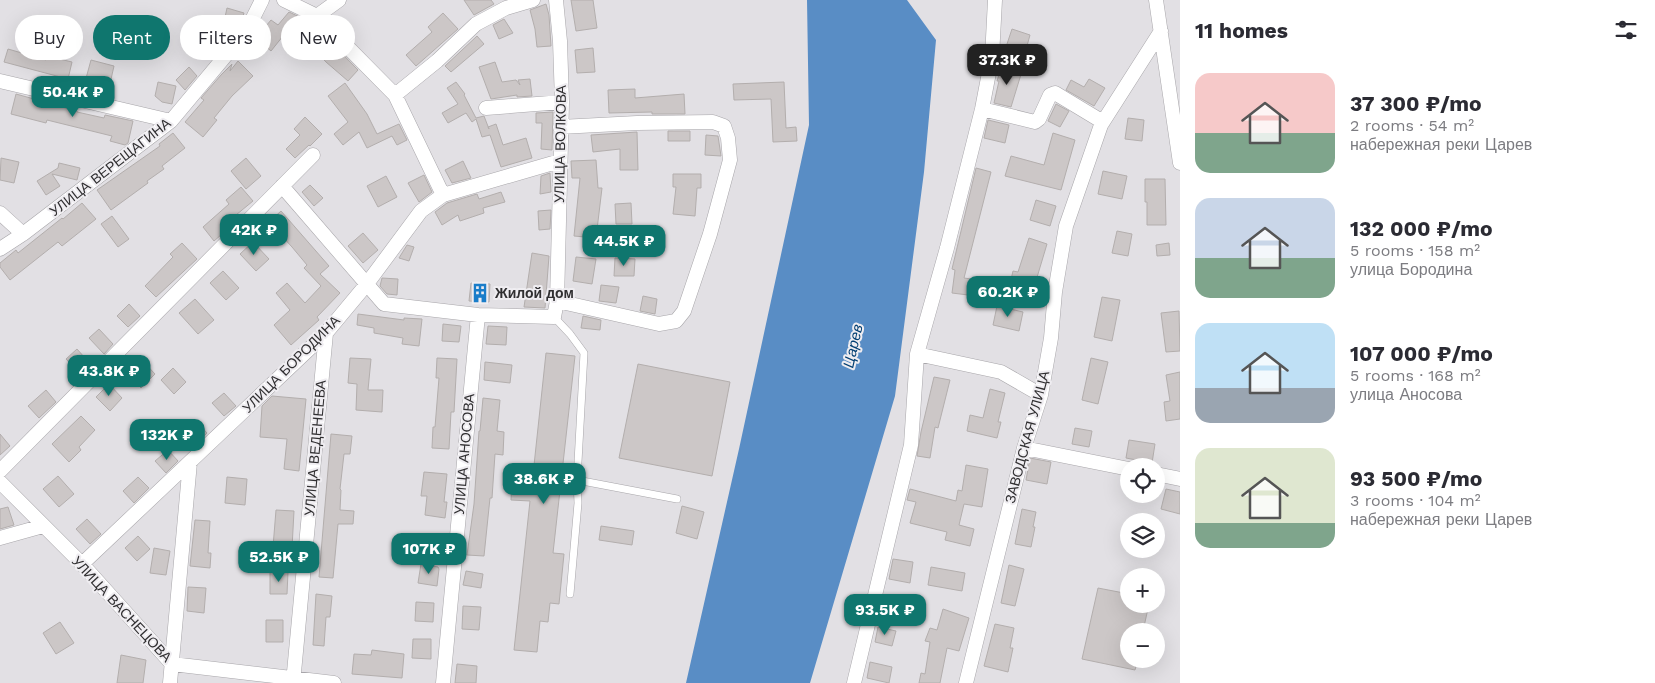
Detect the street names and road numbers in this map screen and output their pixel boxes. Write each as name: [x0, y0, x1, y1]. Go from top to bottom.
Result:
street label: УЛИЦА ВОЛКОВА: [551, 84, 569, 203]
street label: УЛИЦА ВЕРЕЩАГИНА: [46, 114, 174, 219]
street label: УЛИЦА БОРОДИНА: [239, 312, 343, 416]
street label: ЗАВОДСКАЯ УЛИЦА: [1002, 368, 1053, 505]
street label: УЛИЦА ВЕДЕНЕЕВА: [301, 379, 329, 517]
street label: УЛИЦА АНОСОВА: [451, 392, 477, 515]
street label: УЛИЦА ВАСНЕЦОВА: [69, 553, 176, 666]

